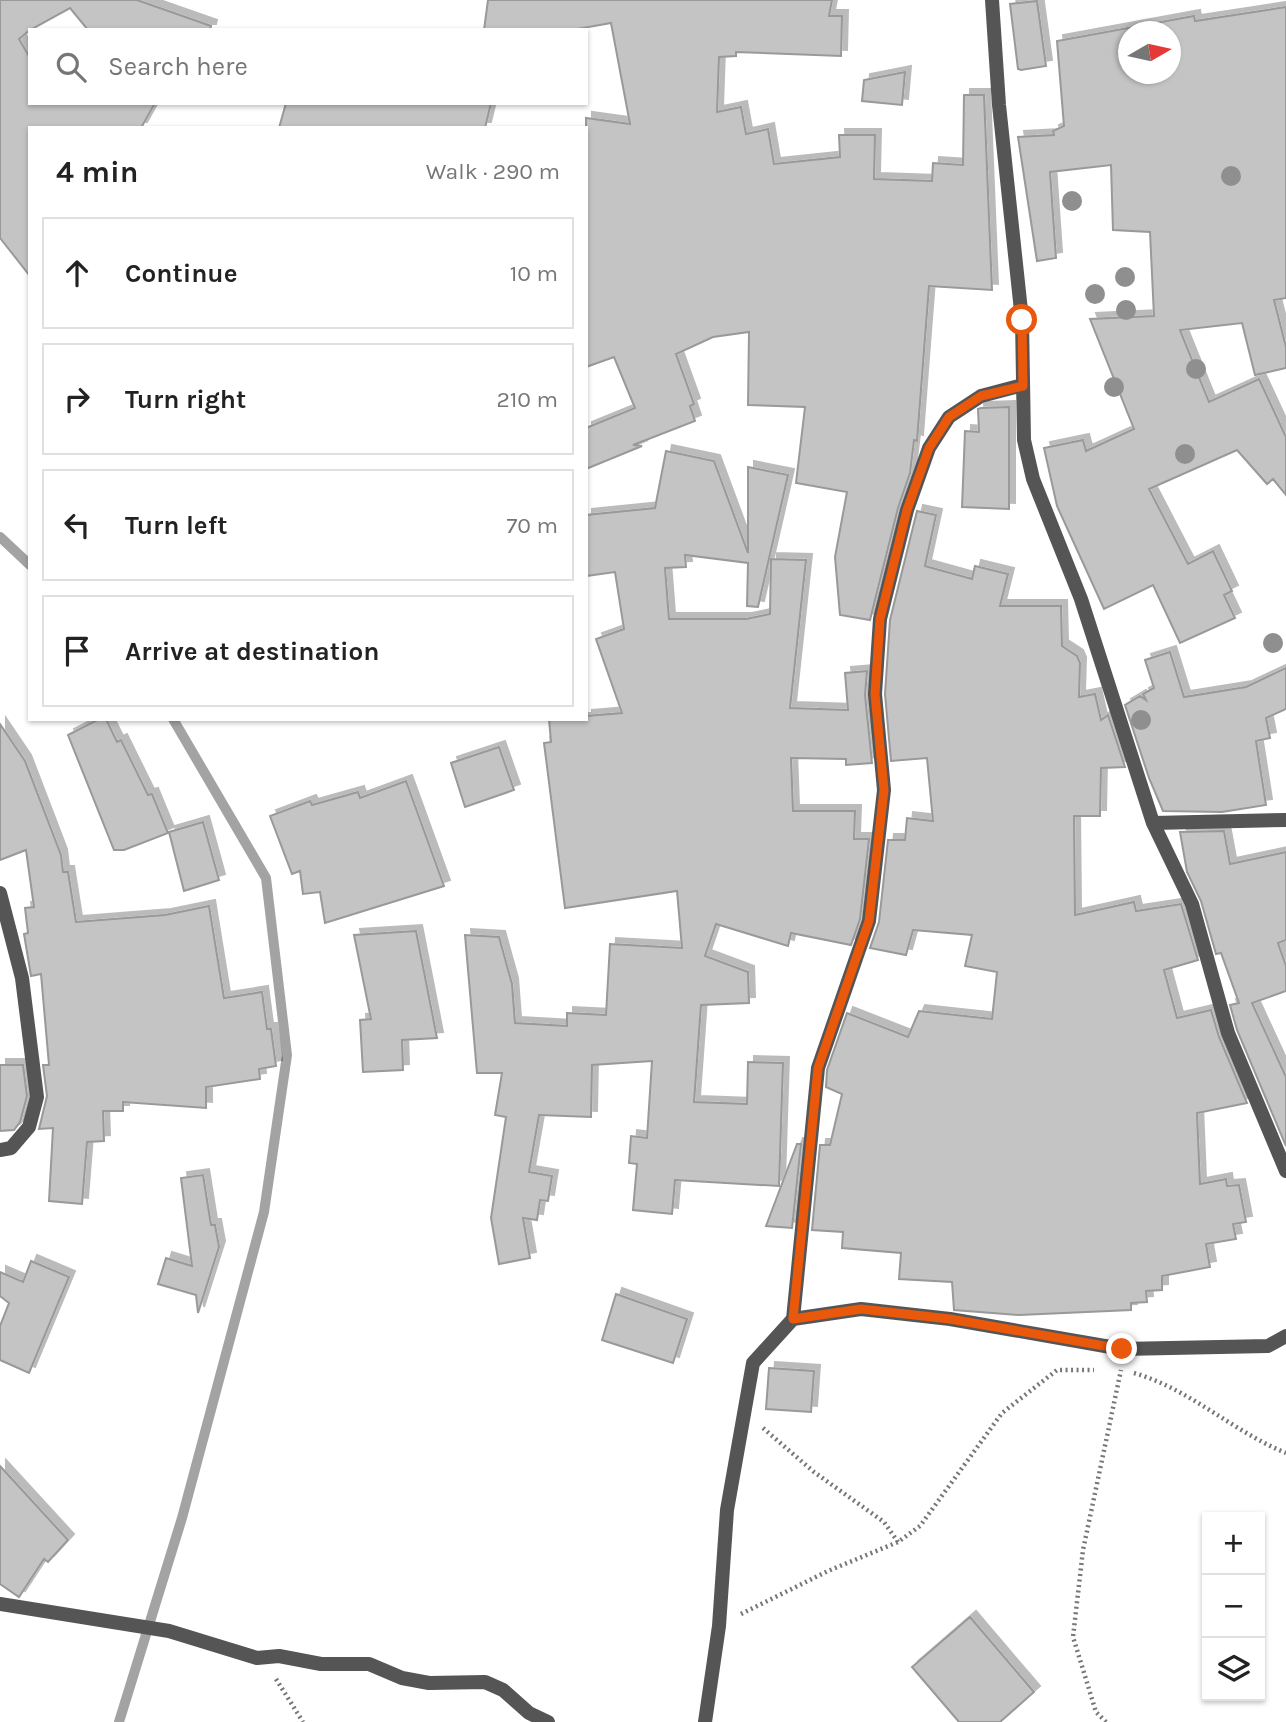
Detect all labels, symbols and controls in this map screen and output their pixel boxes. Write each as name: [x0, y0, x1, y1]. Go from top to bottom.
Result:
north arrow: [1118, 21, 1181, 84]
search box: [28, 28, 588, 105]
icon: search: [52, 48, 90, 86]
text: Search here: [108, 51, 248, 82]
text: 4 min: [56, 154, 138, 190]
text: Walk · 290 m: [426, 158, 560, 185]
icon: ahead: [58, 254, 96, 292]
text: Continue: [125, 258, 237, 289]
text: 10 m: [510, 260, 558, 287]
route start: [1006, 304, 1037, 335]
icon: right: [58, 380, 96, 418]
text: Turn right: [125, 384, 246, 415]
text: 210 m: [496, 386, 558, 413]
icon: left: [58, 506, 96, 544]
text: Turn left: [125, 510, 227, 541]
text: 70 m: [507, 512, 558, 539]
icon: arrive: [58, 632, 96, 670]
text: Arrive at destination: [125, 636, 379, 667]
route end: [1106, 1333, 1137, 1364]
map controls: [1202, 1512, 1265, 1701]
button: +: [1202, 1512, 1265, 1575]
button: −: [1202, 1575, 1265, 1638]
button: layers: [1202, 1638, 1265, 1701]

